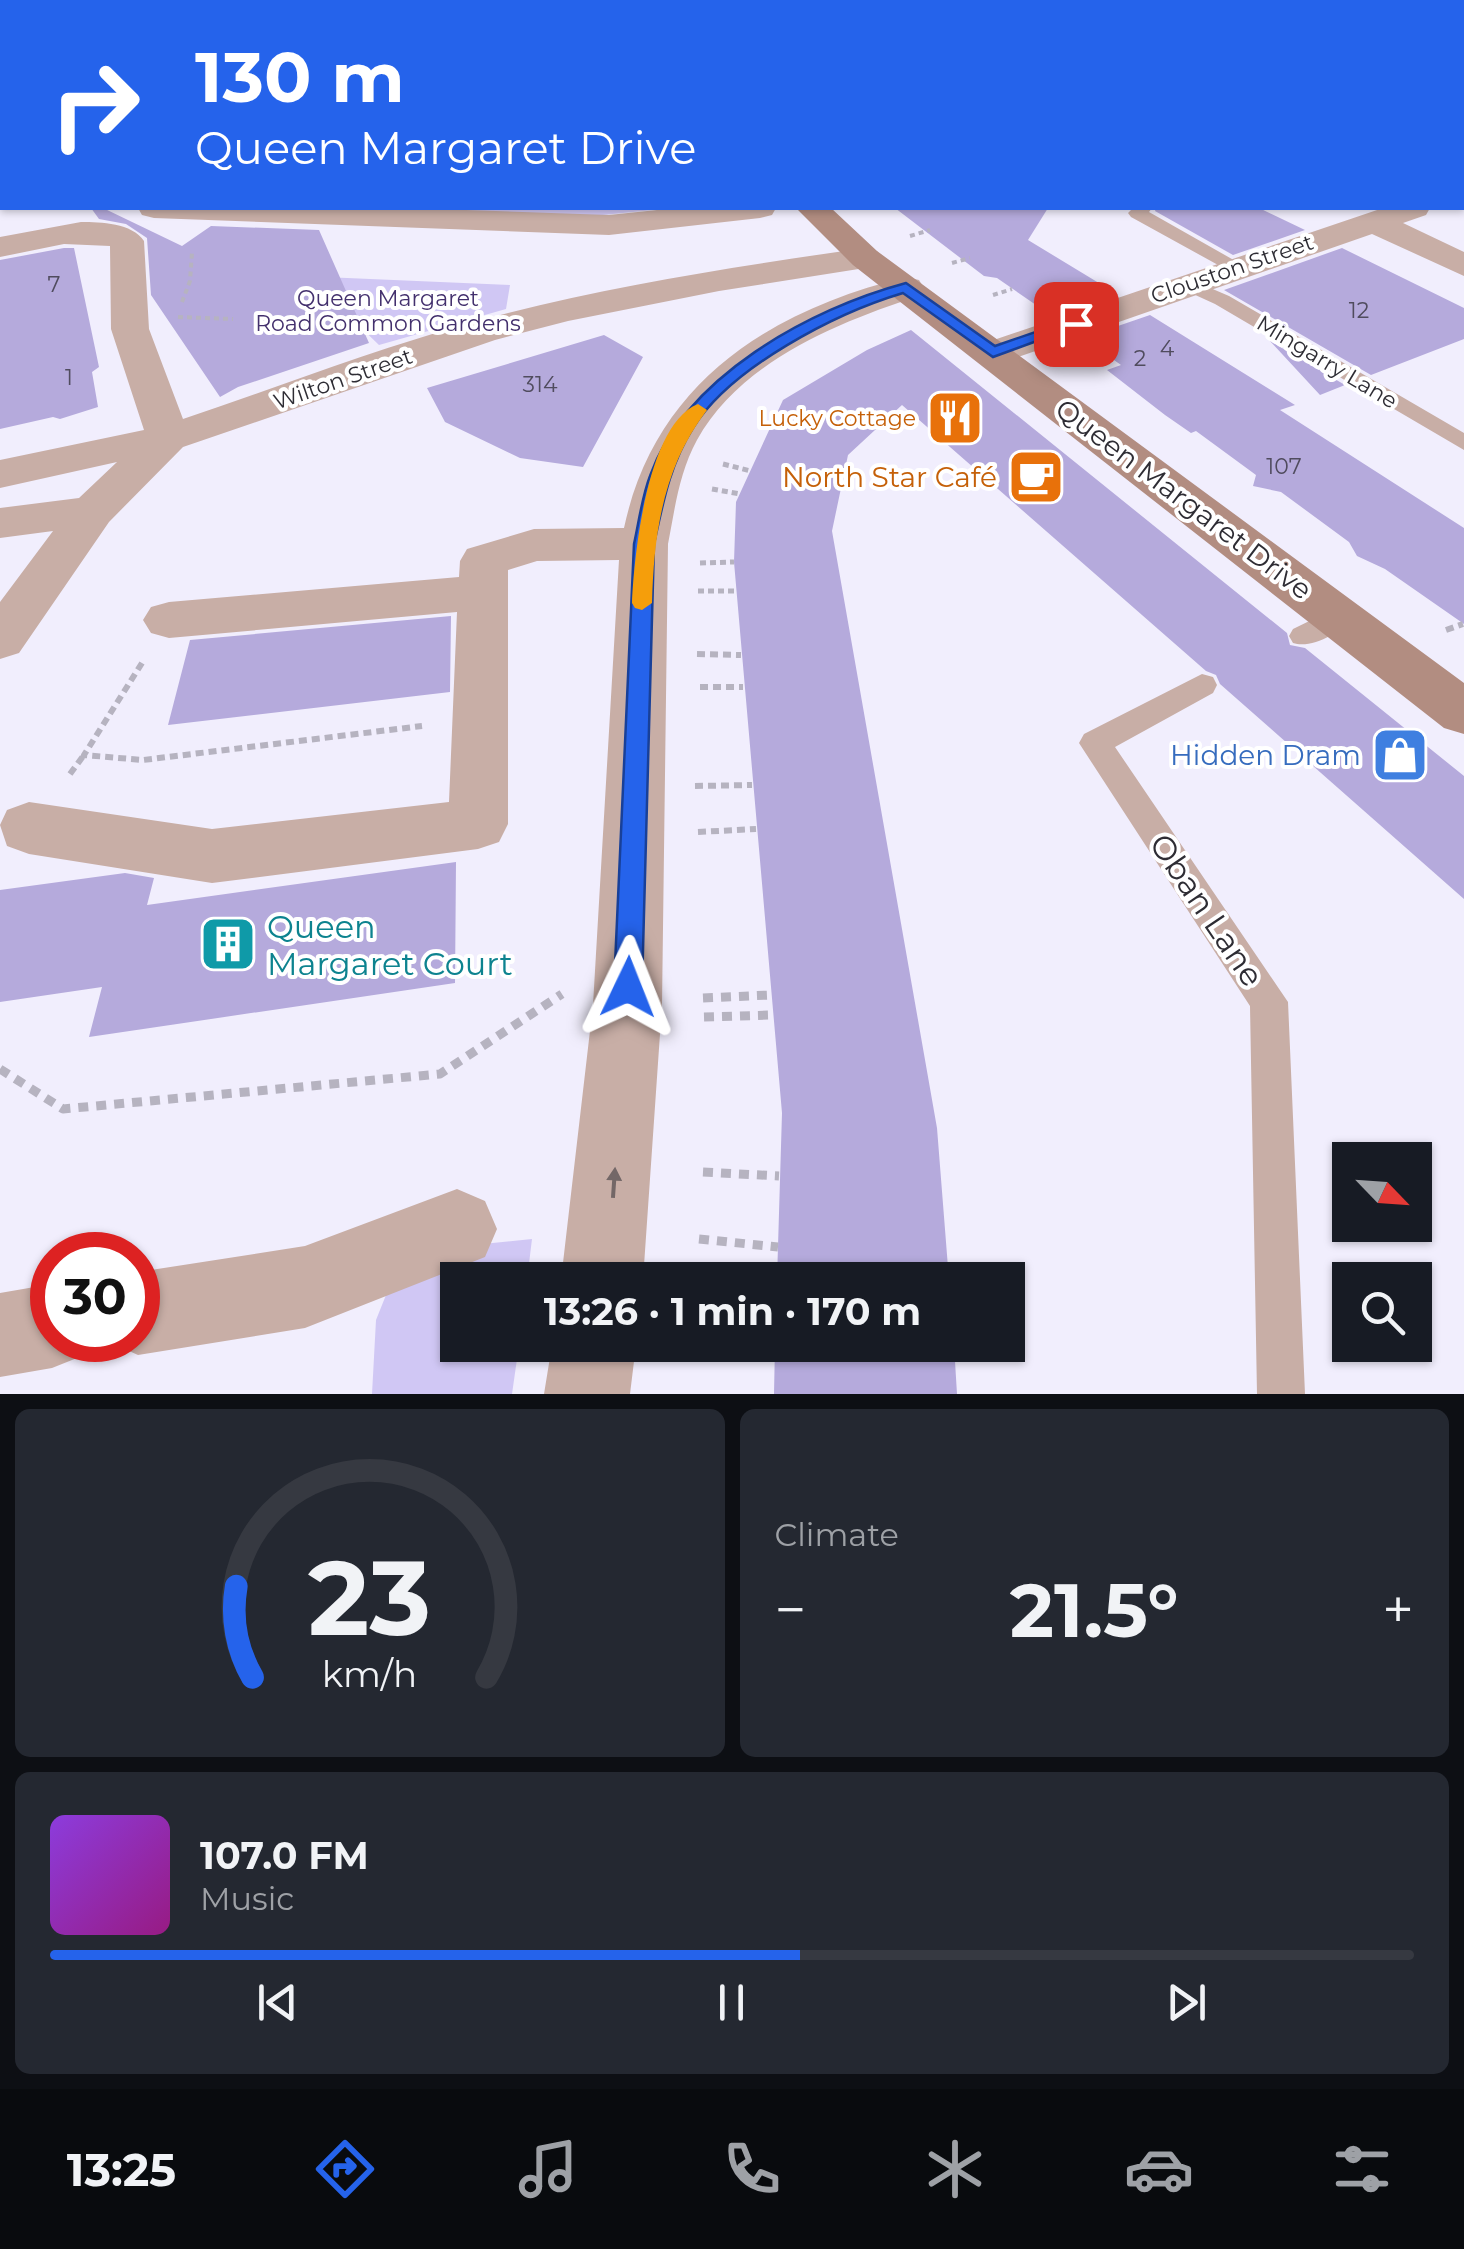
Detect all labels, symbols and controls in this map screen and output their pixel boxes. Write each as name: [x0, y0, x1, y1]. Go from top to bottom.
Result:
text: 130 m: [195, 34, 405, 120]
icon: right: [30, 40, 160, 170]
text: Queen Margaret Drive: [195, 120, 697, 175]
street label: Clouston Street: [1147, 228, 1317, 309]
house number: 7: [48, 271, 61, 298]
pin: [1034, 282, 1119, 367]
park label: Queen Margaret Road Common Gardens: [255, 285, 521, 337]
icon: arrive: [1049, 297, 1104, 352]
house number: 12: [1349, 297, 1369, 324]
street label: Mingarry Lane: [1252, 309, 1402, 415]
house number: 4: [1160, 335, 1175, 362]
street label: Wilton Street: [270, 343, 416, 415]
house number: 2: [1134, 345, 1146, 372]
house number: 1: [65, 364, 73, 391]
house number: 314: [523, 371, 558, 398]
restaurant icon: Lucky Cottage: [925, 388, 985, 448]
street label: Queen Margaret Drive: [1049, 392, 1319, 606]
place label: Lucky Cottage: [759, 405, 916, 432]
cafe icon: North Star Café: [1006, 447, 1066, 507]
house number: 107: [1266, 453, 1302, 480]
place label: North Star Café: [782, 460, 997, 494]
shop icon: Hidden Dram: [1370, 725, 1430, 785]
place label: Hidden Dram: [1170, 738, 1361, 772]
street label: Oban Lane: [1142, 826, 1272, 994]
place label: Queen Margaret Court: [267, 907, 513, 983]
building icon: Queen Margaret Court: [198, 914, 258, 974]
position arrow: [576, 935, 680, 1039]
north arrow: [1332, 1142, 1432, 1242]
map controls: [1332, 1142, 1432, 1362]
one-way arrow: [606, 1167, 622, 1199]
speed limit sign: 30: [30, 1232, 160, 1362]
button: search: [1332, 1262, 1432, 1362]
text: 13:26 · 1 min · 170 m: [544, 1288, 921, 1335]
text: Climate: [775, 1515, 899, 1554]
text: 23: [308, 1534, 431, 1661]
text: 21.5°: [1010, 1564, 1179, 1656]
text: −: [775, 1576, 806, 1643]
text: +: [1382, 1576, 1414, 1643]
text: km/h: [322, 1652, 417, 1696]
text: 107.0 FM: [200, 1832, 369, 1879]
text: Music: [200, 1879, 294, 1918]
icon: previous: [250, 1975, 305, 2030]
icon: pause: [704, 1975, 759, 2030]
icon: next: [1159, 1975, 1214, 2030]
icon: directions: [310, 2134, 380, 2204]
icon: music: [513, 2134, 583, 2204]
icon: phone: [717, 2134, 787, 2204]
icon: climate: [920, 2134, 990, 2204]
icon: car: [1124, 2134, 1194, 2204]
icon: filters: [1327, 2134, 1397, 2204]
text: 13:25: [67, 2142, 176, 2197]

